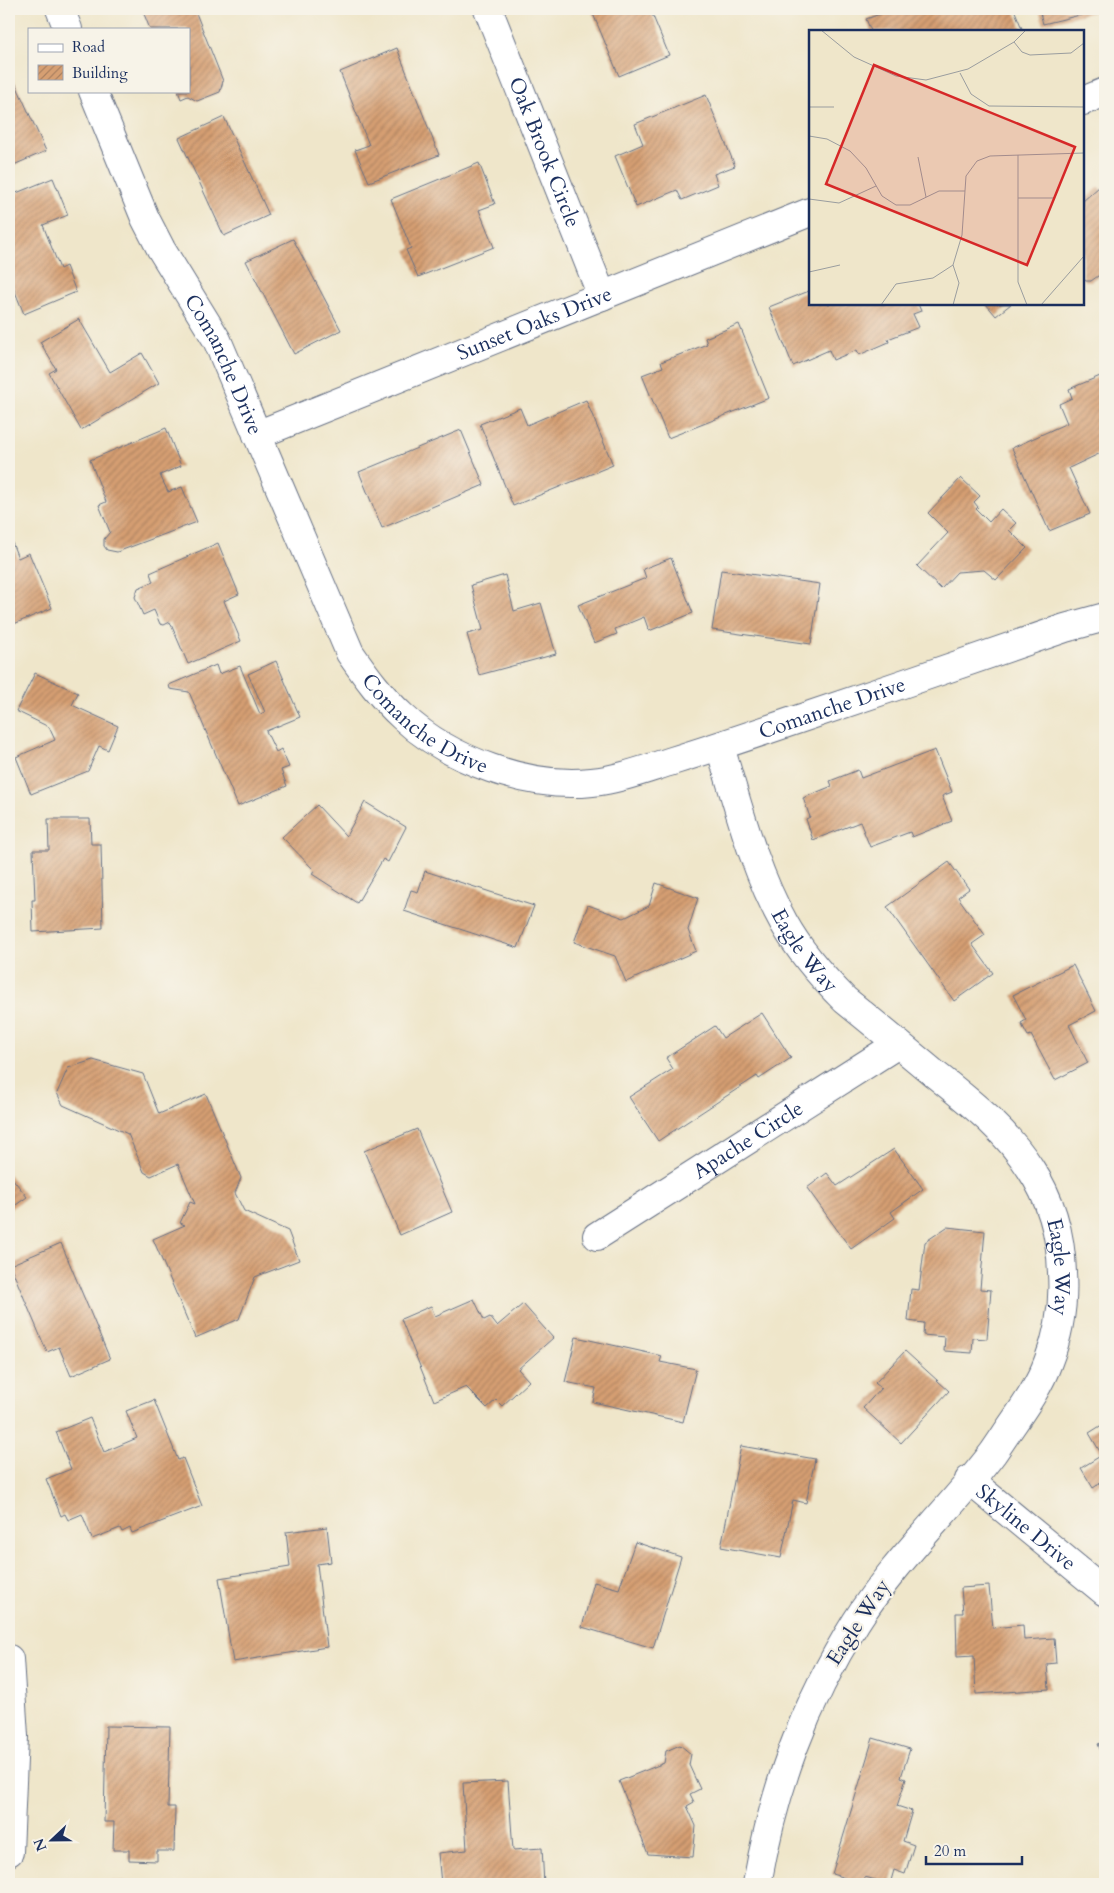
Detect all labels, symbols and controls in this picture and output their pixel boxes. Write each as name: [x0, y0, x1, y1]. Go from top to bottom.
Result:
legend: [28, 28, 190, 92]
inset map: [809, 30, 1084, 305]
text: Road: [72, 37, 105, 57]
text: Building: [72, 63, 128, 83]
street label: Oak Brook Circle: [501, 73, 587, 232]
street label: Sunset Oaks Drive: [453, 279, 616, 368]
street label: Comanche Drive: [177, 289, 270, 439]
street label: Comanche Drive: [355, 667, 492, 781]
street label: Comanche Drive: [755, 670, 910, 747]
street label: Eagle Way: [764, 904, 845, 999]
street label: Apache Circle: [687, 1094, 809, 1186]
street label: Eagle Way: [1039, 1215, 1077, 1317]
street label: Skyline Drive: [969, 1477, 1082, 1577]
street label: Eagle Way: [820, 1573, 897, 1671]
north arrow: [28, 1816, 78, 1866]
scale bar: [926, 1833, 1023, 1865]
text: N: [29, 1835, 51, 1854]
text: 20 m: [934, 1841, 966, 1861]

